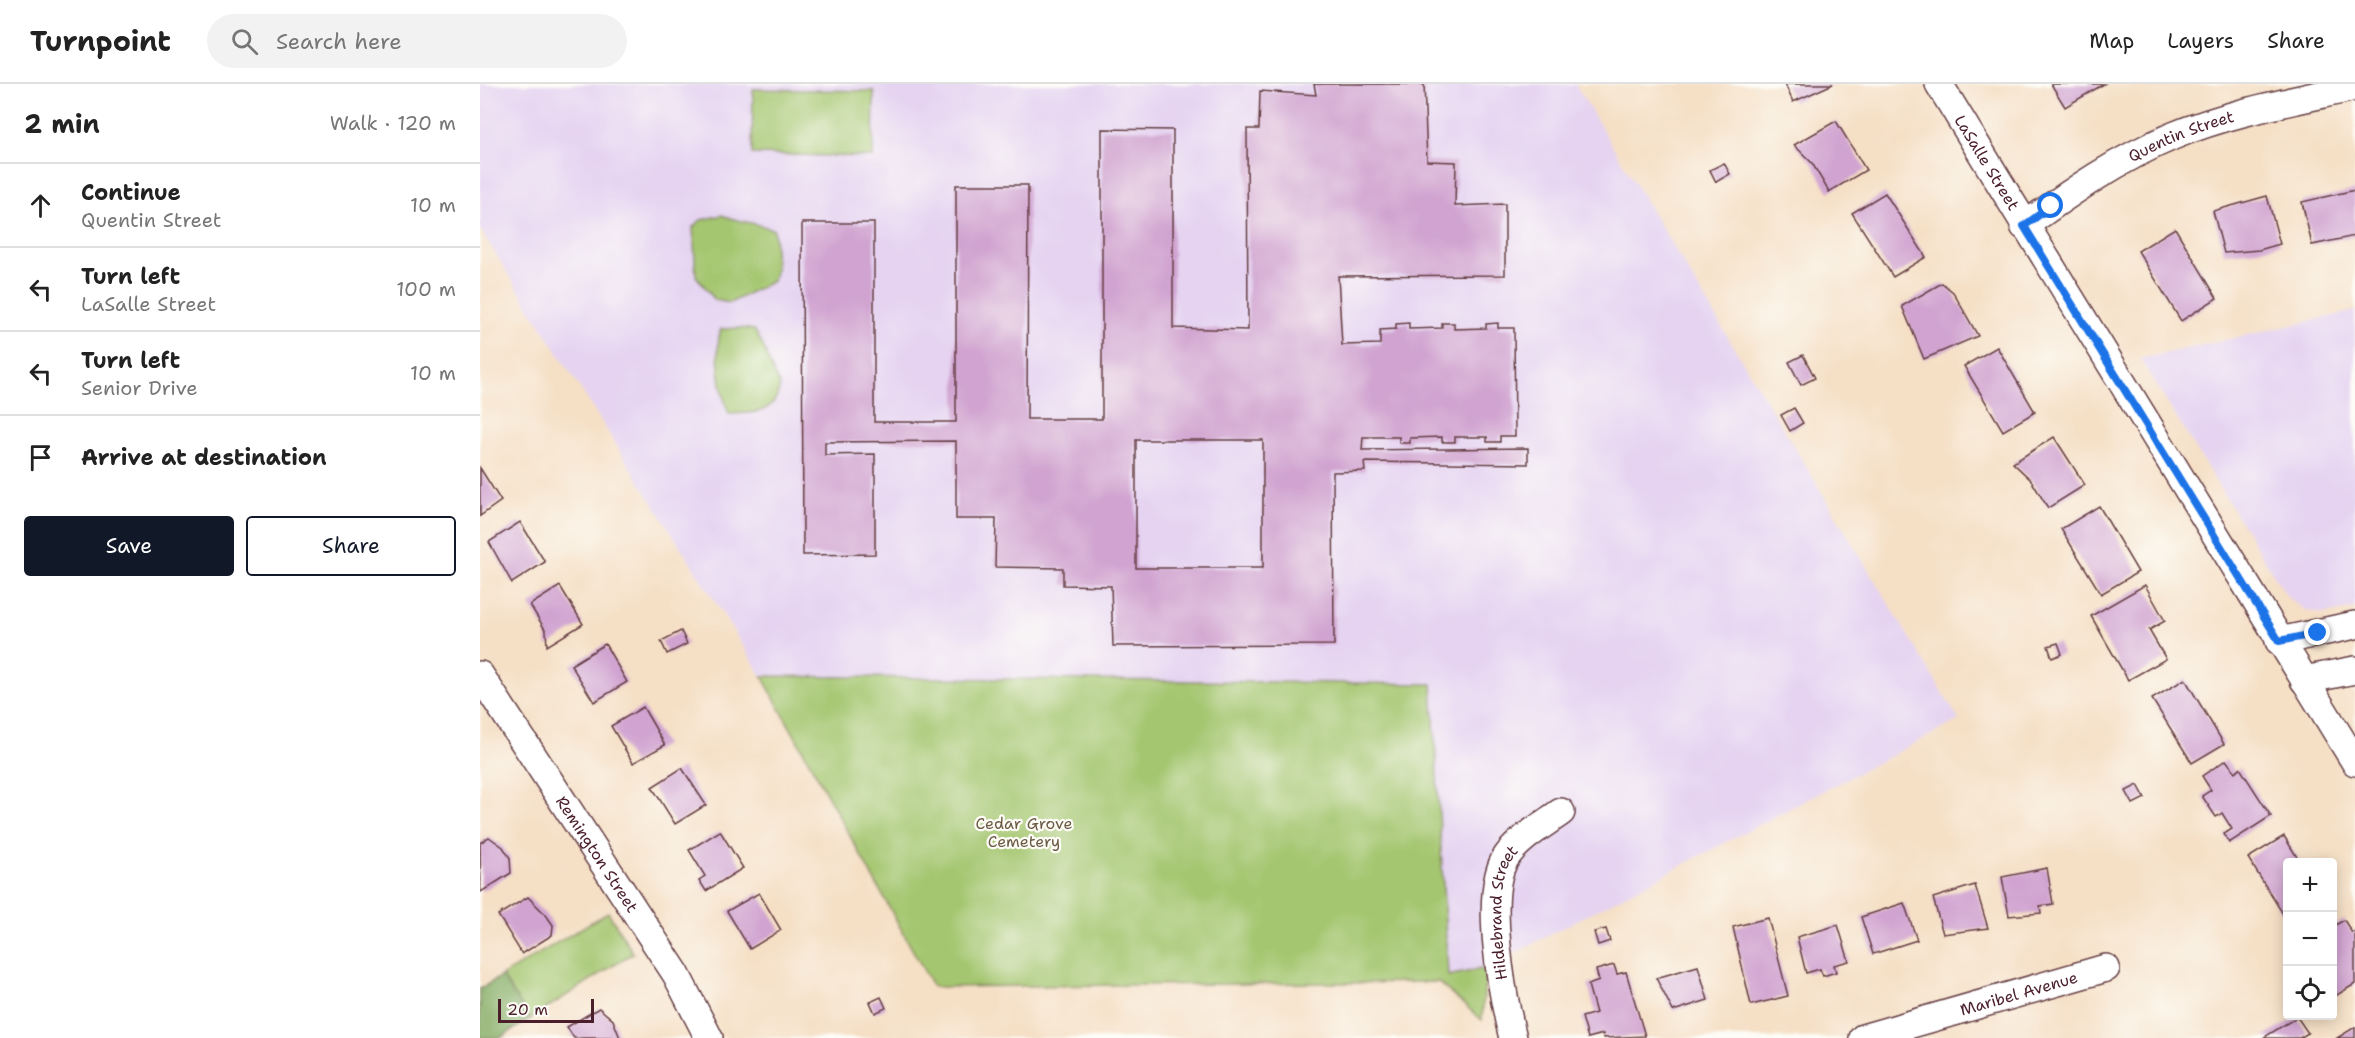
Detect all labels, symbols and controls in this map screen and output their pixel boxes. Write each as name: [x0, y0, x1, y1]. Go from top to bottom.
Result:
search box: [207, 14, 627, 68]
text: Turnpoint: [30, 22, 171, 60]
icon: search: [228, 25, 261, 58]
text: Search here: [276, 27, 402, 56]
text: Map: [2089, 27, 2134, 55]
text: Layers: [2167, 27, 2234, 55]
text: Share: [2267, 27, 2325, 55]
street label: Quentin Street: [2124, 105, 2236, 167]
text: 2 min: [24, 106, 100, 141]
text: Walk · 120 m: [330, 110, 456, 136]
street label: LaSalle Street: [1950, 111, 2024, 214]
text: Continue: [81, 178, 181, 207]
icon: ahead: [24, 189, 57, 222]
text: 10 m: [410, 192, 456, 218]
route start: [2037, 192, 2063, 218]
text: Quentin Street: [81, 207, 222, 233]
text: Turn left: [81, 262, 180, 291]
icon: left: [24, 273, 57, 306]
text: 100 m: [396, 276, 456, 302]
text: LaSalle Street: [81, 291, 216, 317]
text: Turn left: [81, 346, 180, 375]
icon: left: [24, 357, 57, 390]
text: 10 m: [410, 360, 456, 386]
text: Senior Drive: [81, 375, 198, 401]
icon: arrive: [24, 441, 57, 474]
text: Arrive at destination: [81, 443, 327, 472]
button: Save: [24, 516, 234, 576]
button: Share: [246, 516, 456, 576]
route end: [2304, 619, 2330, 645]
street label: Remington Street: [551, 792, 643, 916]
park label: Cedar Grove Cemetery: [975, 813, 1073, 852]
street label: Hildebrand Street: [1485, 840, 1522, 982]
map controls: [2283, 858, 2337, 1020]
button: +: [2283, 858, 2337, 912]
button: −: [2283, 912, 2337, 966]
street label: Maribel Avenue: [1957, 966, 2080, 1020]
button: locate: [2283, 966, 2337, 1020]
scale bar: [498, 996, 594, 1024]
text: 20 m: [507, 999, 548, 1020]

